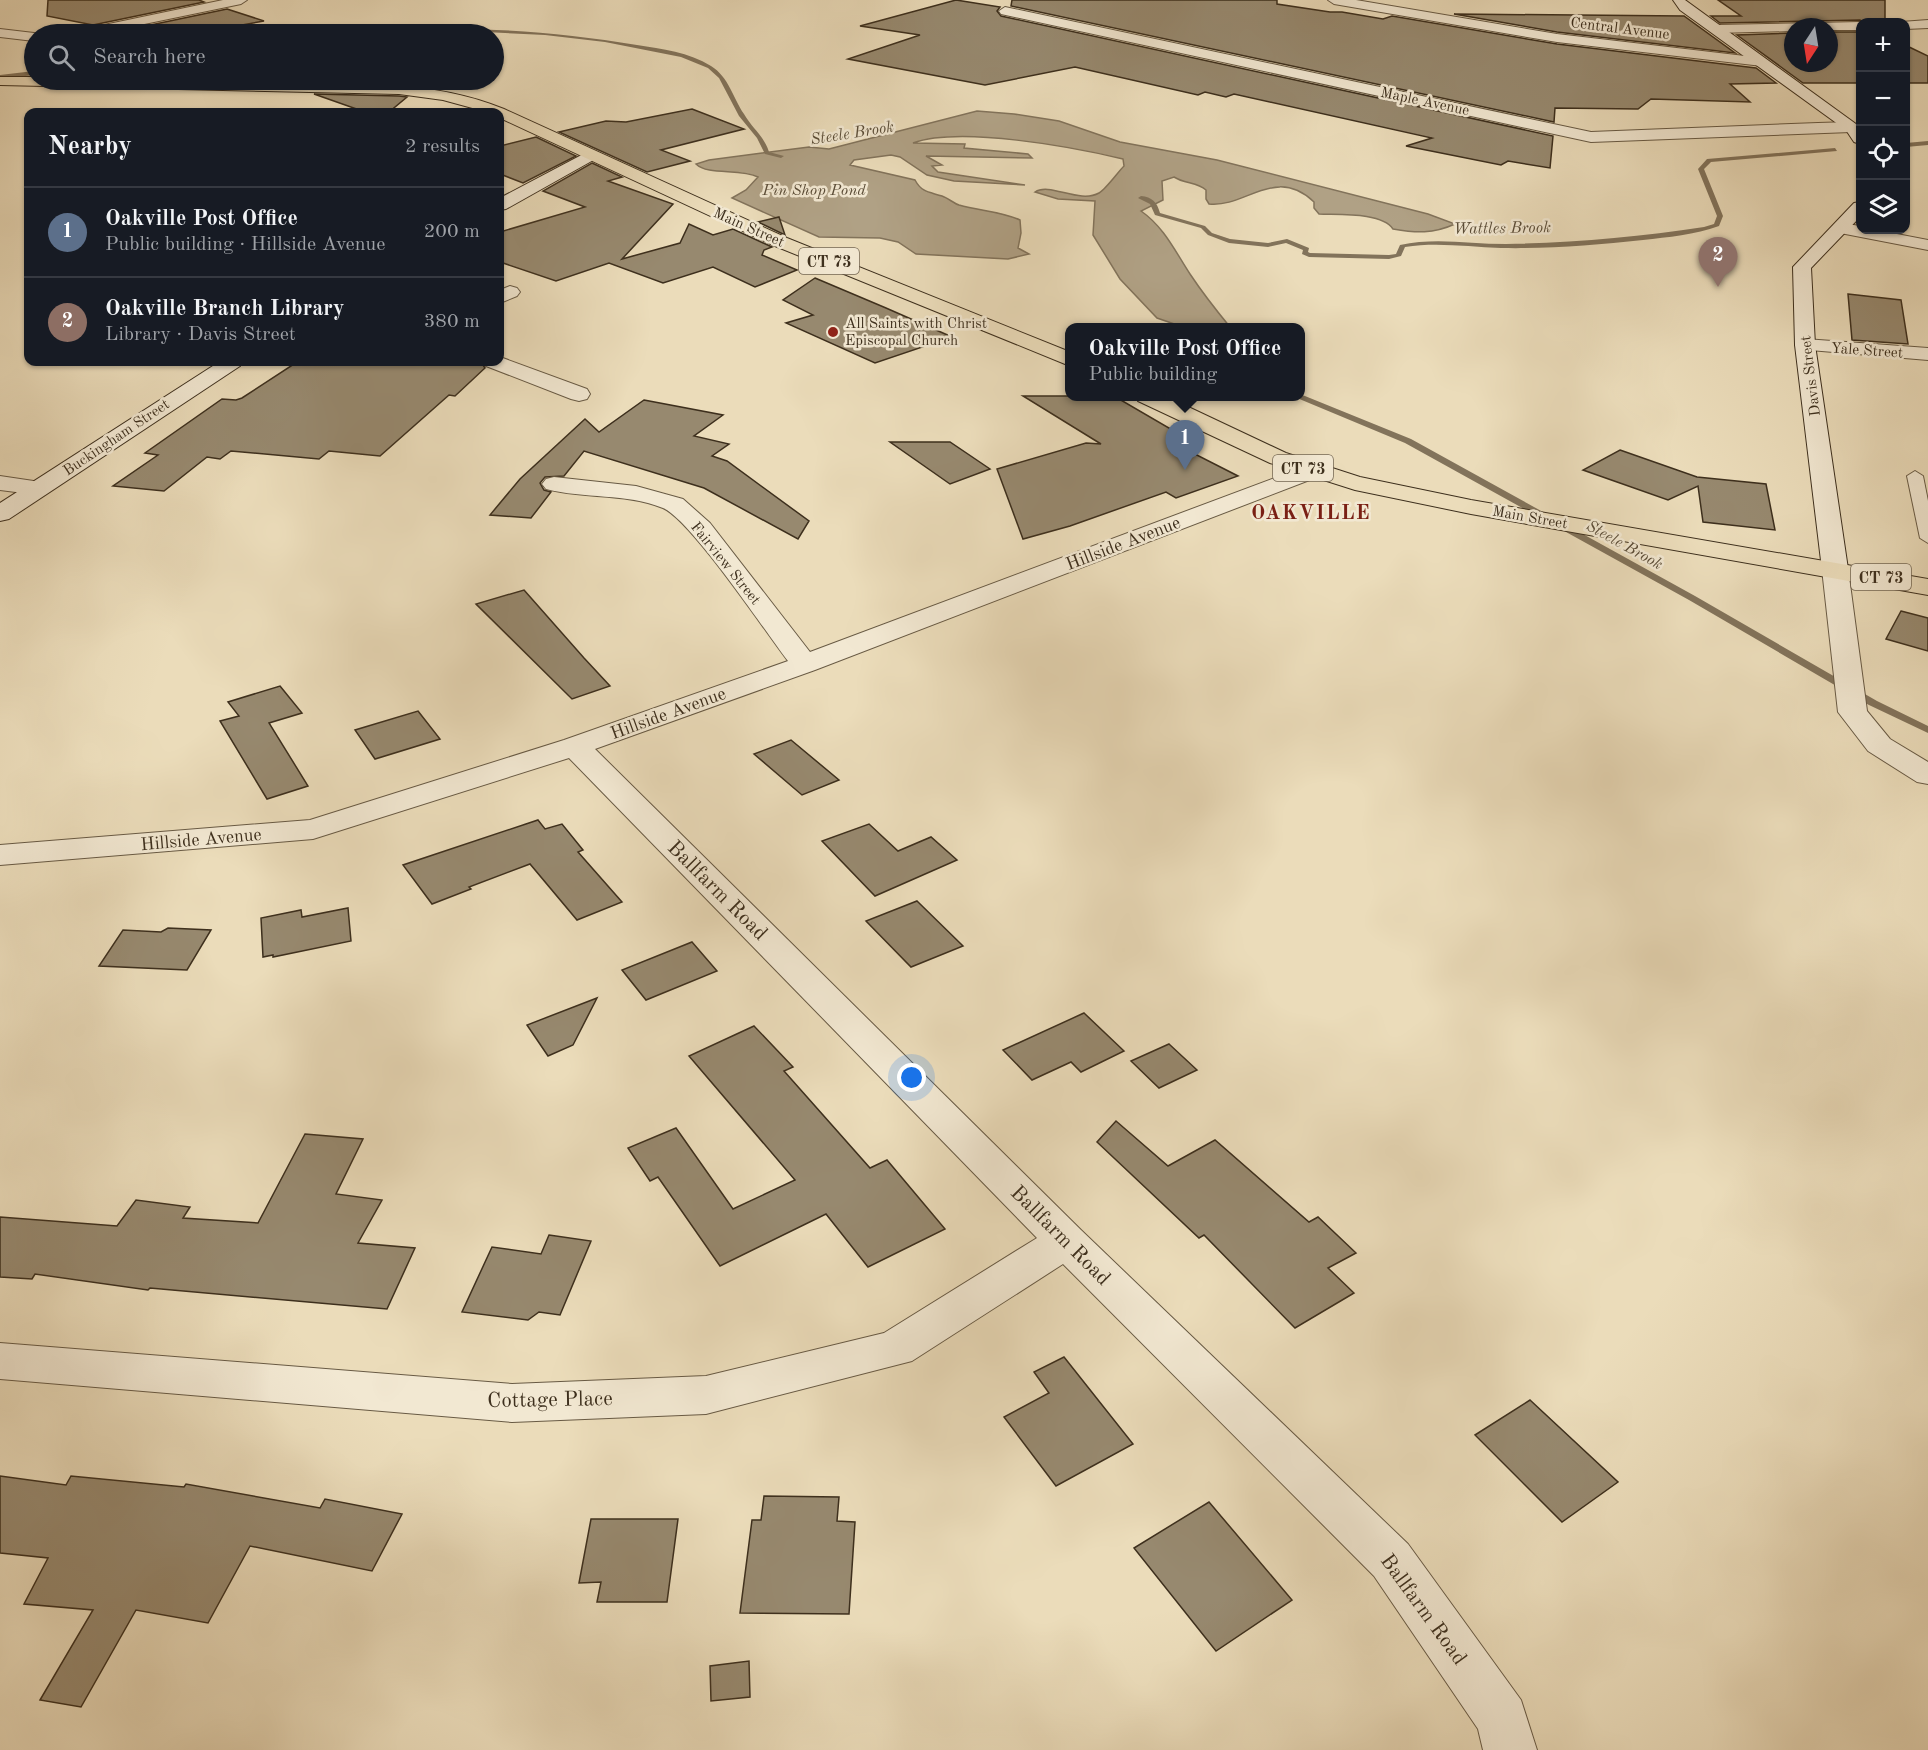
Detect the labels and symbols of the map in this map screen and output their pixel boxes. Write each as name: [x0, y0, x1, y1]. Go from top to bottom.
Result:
street label: Central Avenue: [1569, 16, 1670, 43]
north arrow: [1784, 18, 1838, 72]
street label: Maple Avenue: [1379, 86, 1471, 119]
water label: Steele Brook: [809, 119, 895, 148]
water label: Pin Shop Pond: [761, 183, 866, 199]
street label: Main Street: [711, 206, 786, 251]
water label: Wattles Brook: [1453, 220, 1551, 238]
pin: 2: [1698, 238, 1738, 287]
road number: CT 73: [799, 248, 859, 274]
place label: All Saints with Christ Episcopal Church: [845, 317, 987, 349]
marker: All Saints with Christ Episcopal Church: [826, 325, 840, 339]
street label: Davis Street: [1799, 335, 1824, 417]
street label: Yale Street: [1830, 341, 1903, 361]
street label: Buckingham Street: [61, 397, 173, 479]
pin: 1: [1166, 420, 1204, 470]
road number: CT 73: [1273, 455, 1333, 481]
district label: OAKVILLE: [1251, 504, 1371, 524]
street label: Main Street: [1491, 504, 1569, 532]
street label: Hillside Avenue: [1063, 514, 1183, 574]
water label: Steele Brook: [1583, 518, 1665, 573]
street label: Fairview Street: [687, 520, 763, 608]
road number: CT 73: [1851, 564, 1911, 590]
street label: Hillside Avenue: [608, 685, 728, 743]
street label: Hillside Avenue: [140, 826, 262, 854]
street label: Ballfarm Road: [663, 837, 771, 945]
your location: [897, 1063, 926, 1092]
street label: Ballfarm Road: [1006, 1182, 1114, 1290]
street label: Cottage Place: [487, 1389, 613, 1412]
street label: Ballfarm Road: [1376, 1551, 1470, 1669]

